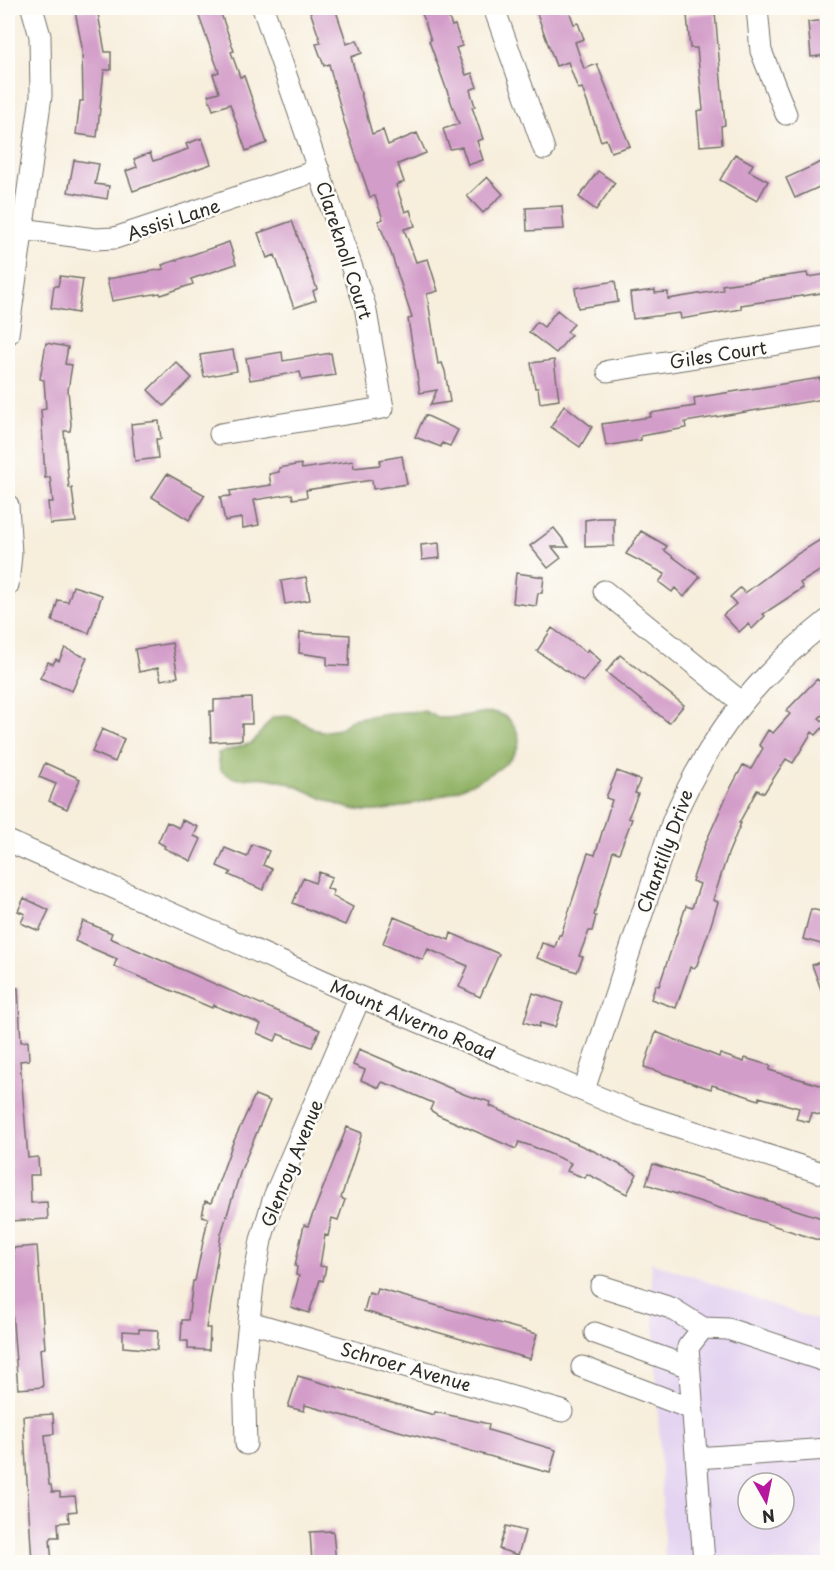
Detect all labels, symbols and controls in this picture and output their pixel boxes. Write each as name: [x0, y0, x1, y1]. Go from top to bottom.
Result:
street label: Clareknoll Court: [310, 177, 380, 323]
street label: Assisi Lane: [123, 191, 223, 247]
street label: Giles Court: [668, 333, 768, 375]
street label: Chantilly Drive: [629, 785, 699, 917]
street label: Mount Alverno Road: [326, 972, 500, 1066]
street label: Glenroy Avenue: [253, 1095, 329, 1231]
street label: Schroer Avenue: [338, 1334, 474, 1398]
north arrow: [736, 1471, 796, 1531]
text: N: [760, 1504, 777, 1530]

